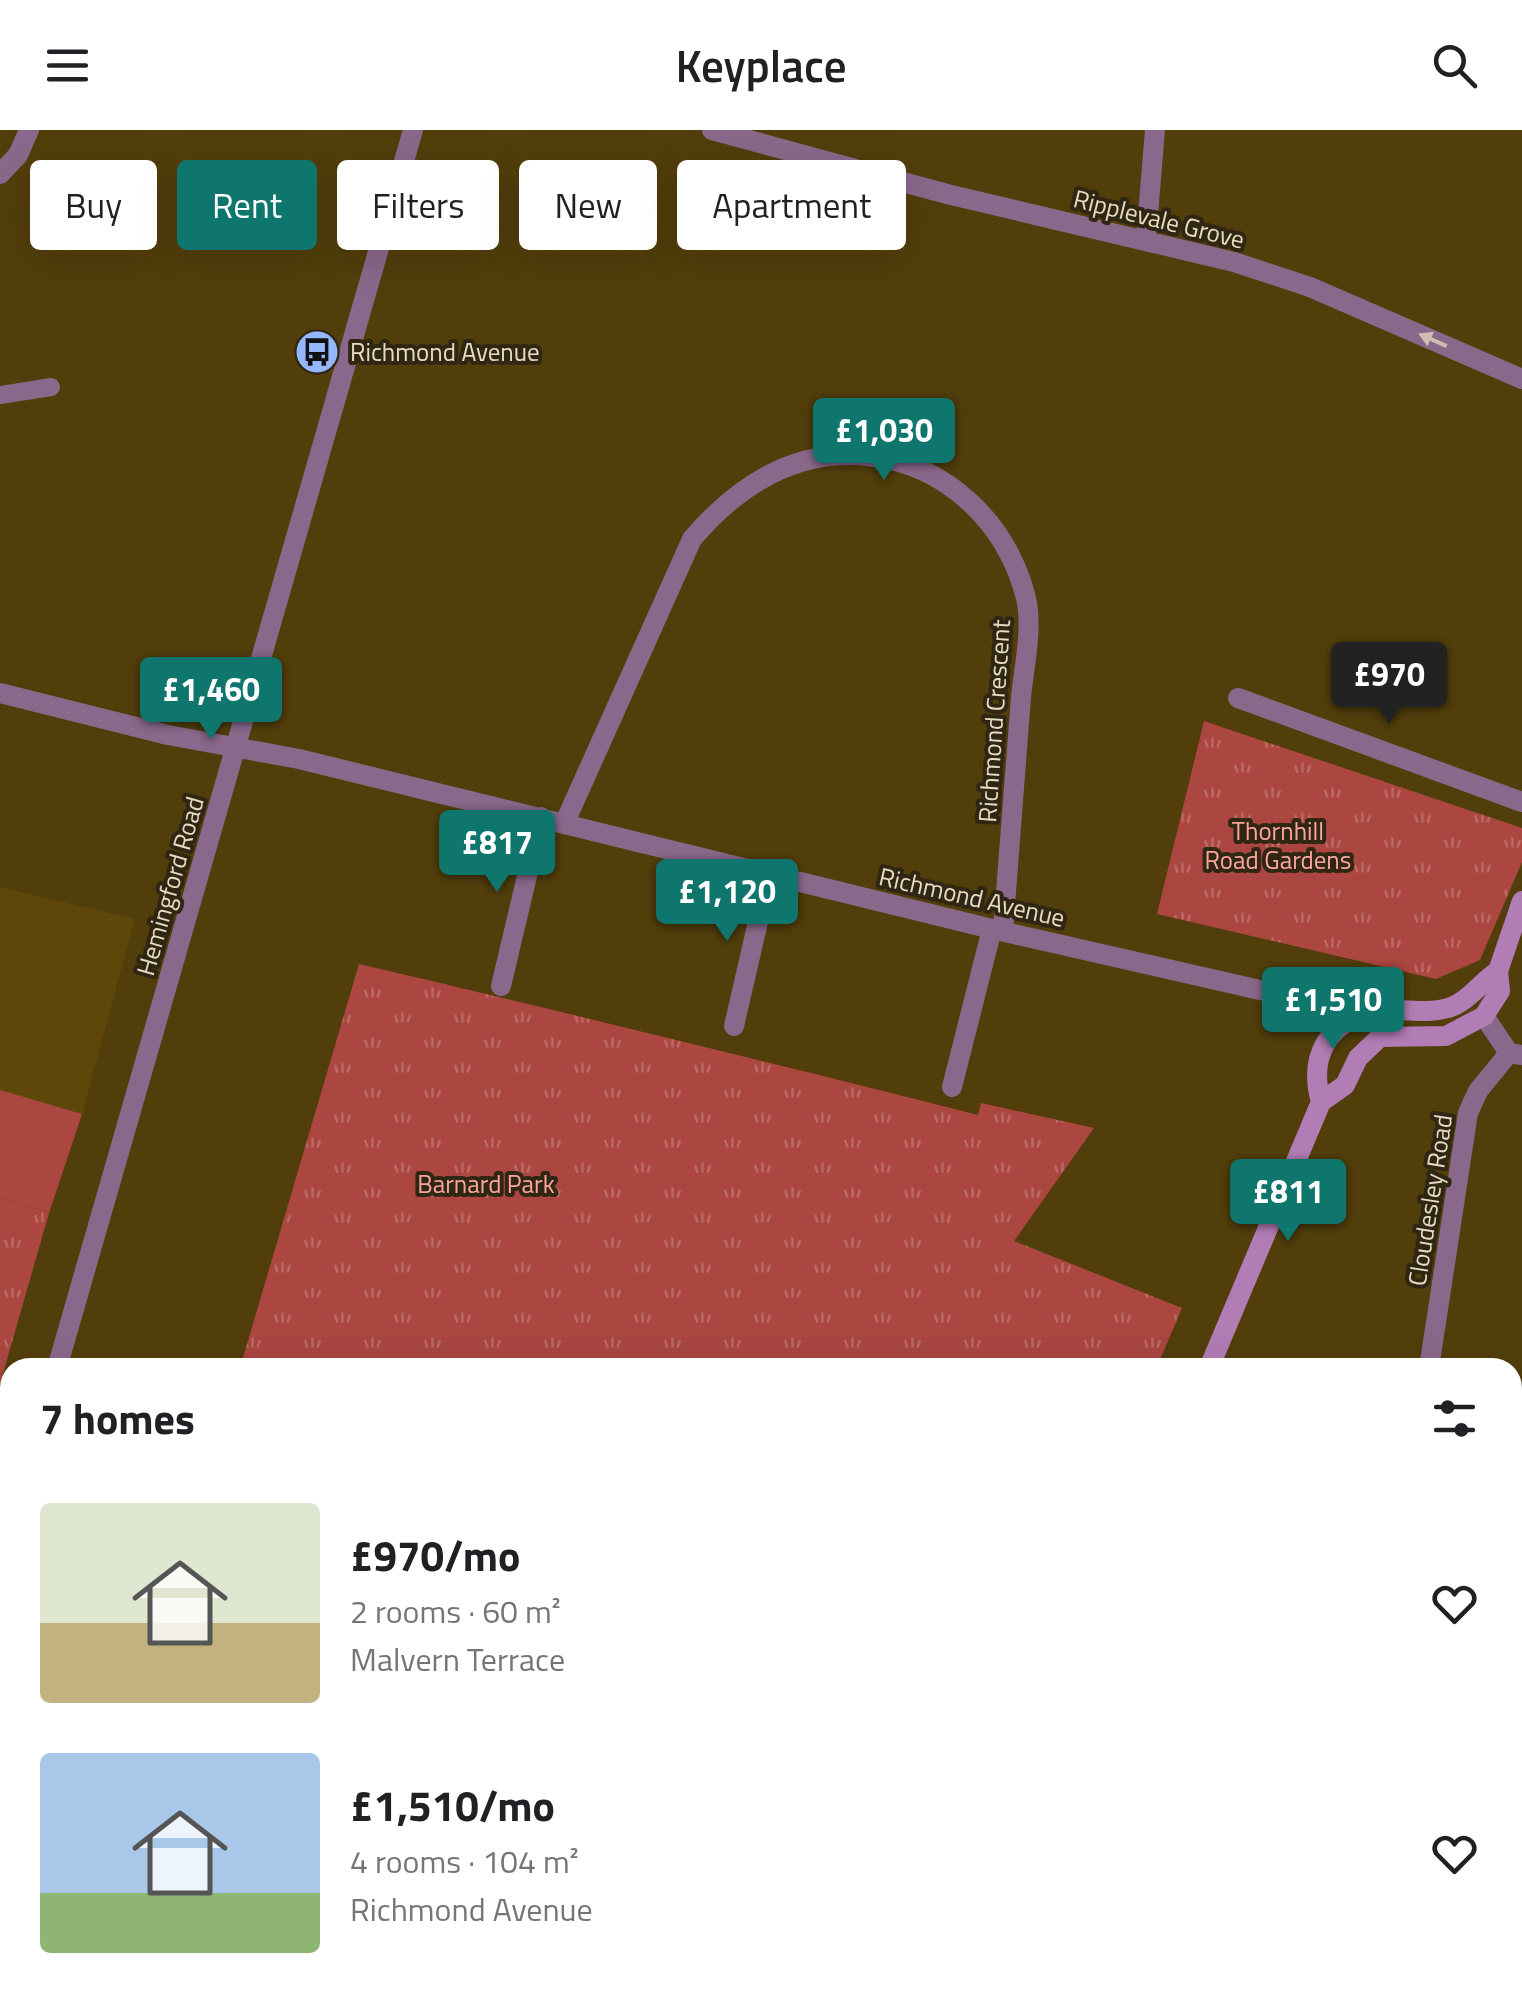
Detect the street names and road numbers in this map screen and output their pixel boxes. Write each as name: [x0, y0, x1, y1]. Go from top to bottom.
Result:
street label: Ripplevale Grove: [1070, 179, 1248, 259]
street label: Richmond Crescent: [968, 618, 1020, 824]
street label: Hemingford Road: [126, 792, 214, 980]
street label: Richmond Avenue: [875, 857, 1069, 937]
street label: Cloudesley Road: [1398, 1111, 1462, 1289]

